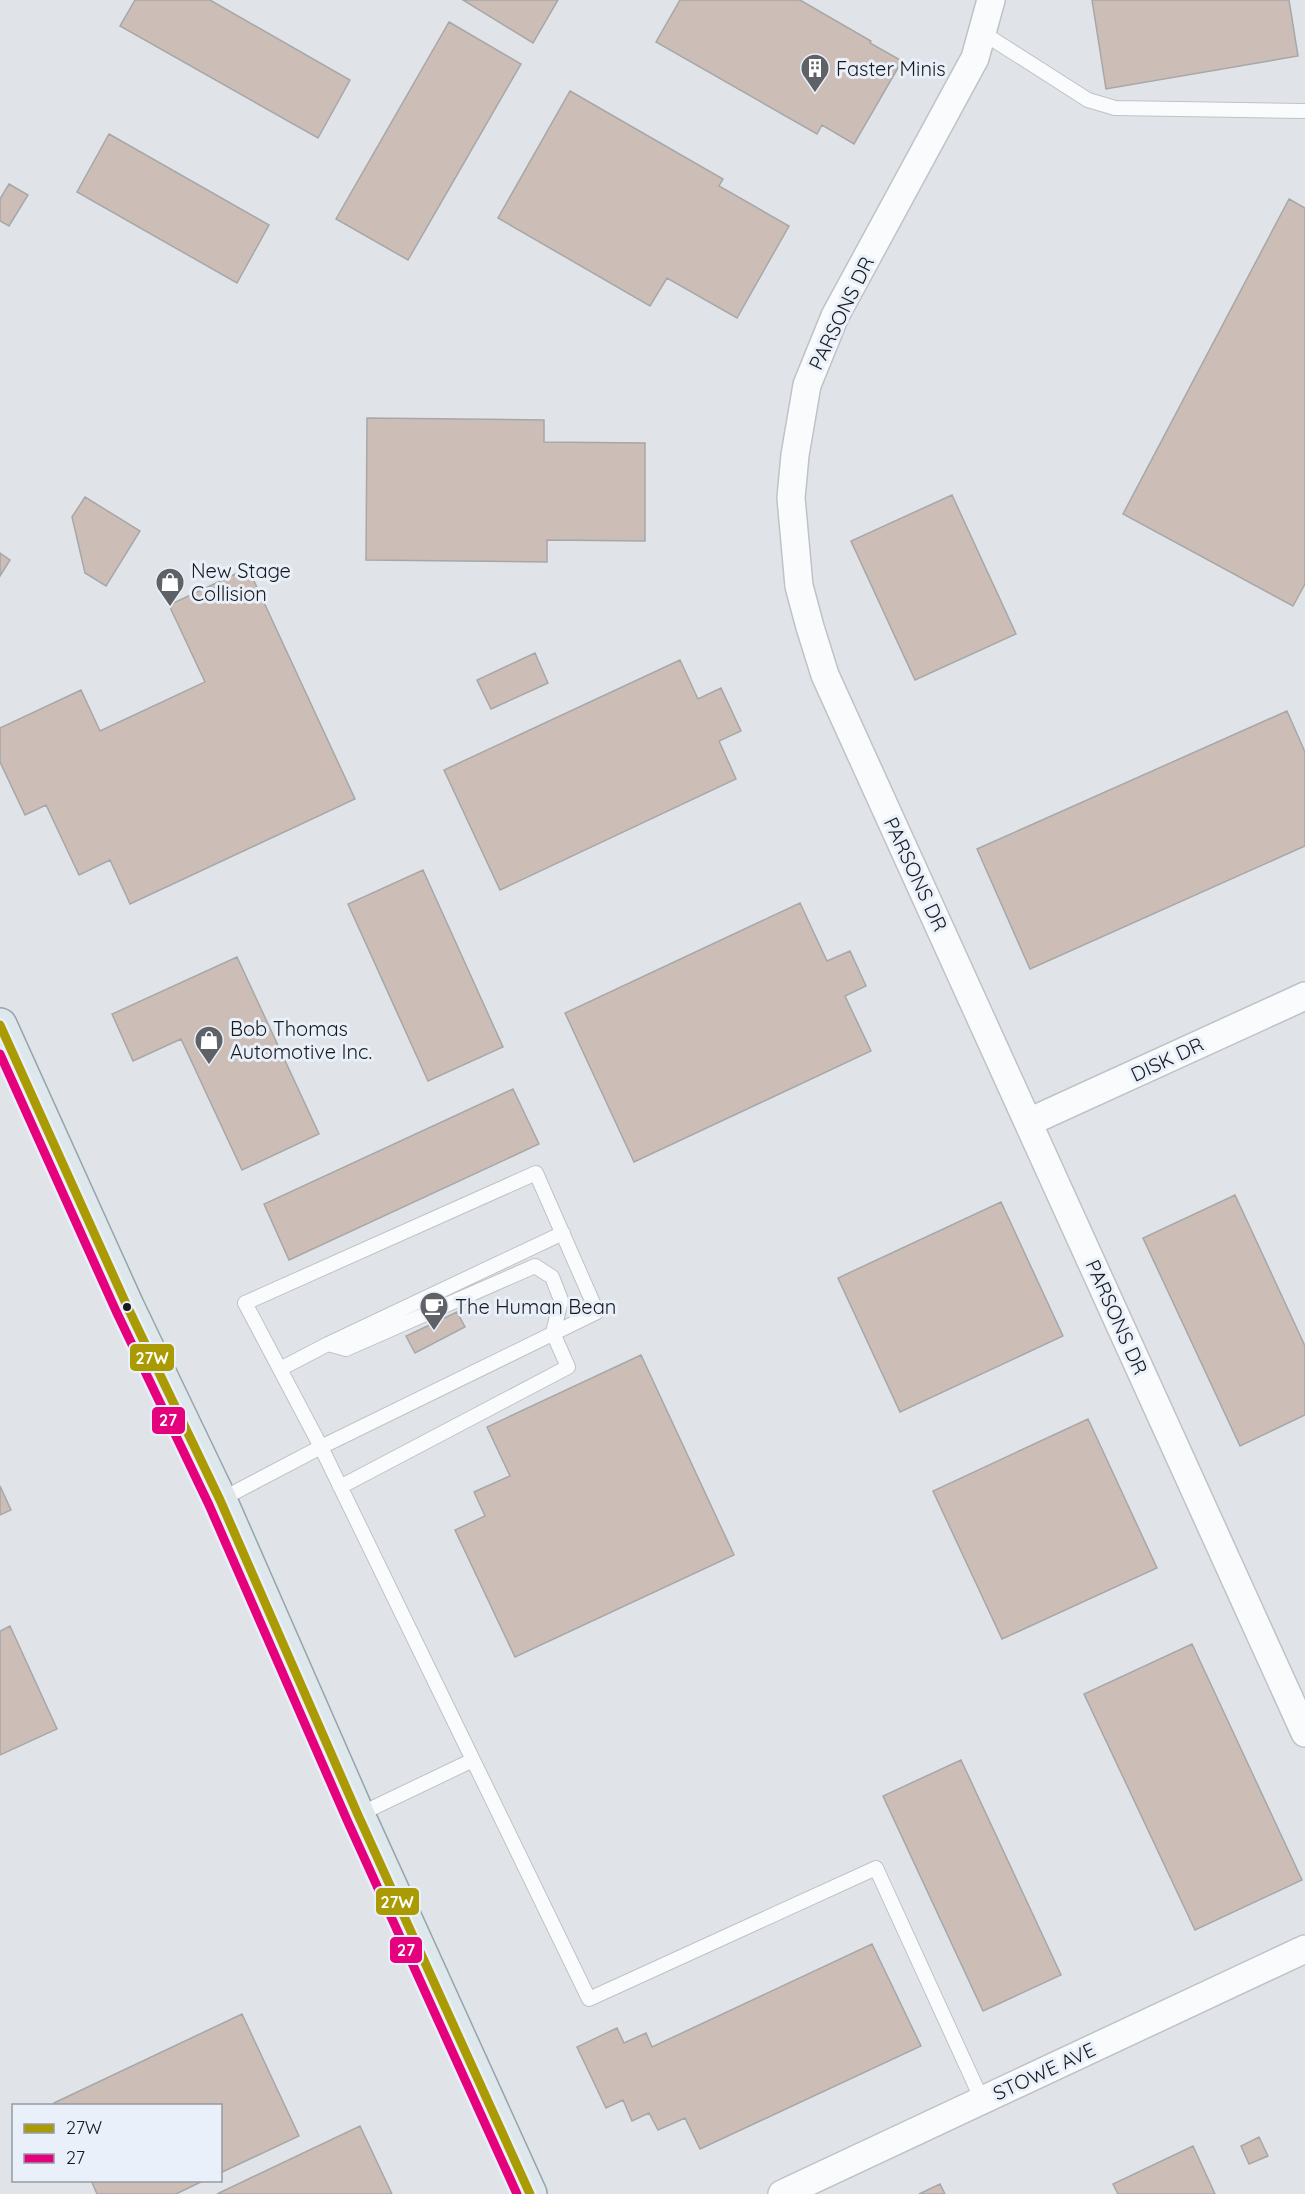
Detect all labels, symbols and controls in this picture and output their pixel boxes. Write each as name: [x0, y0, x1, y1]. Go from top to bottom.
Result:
building icon: Faster Minis: [799, 52, 831, 94]
place label: Faster Minis: [836, 56, 946, 81]
street label: PARSONS DR: [803, 252, 879, 374]
place label: New Stage Collision: [191, 558, 291, 606]
shop icon: New Stage Collision: [154, 566, 186, 608]
street label: PARSONS DR: [879, 813, 953, 935]
place label: Bob Thomas Automotive Inc.: [230, 1016, 372, 1064]
shop icon: Bob Thomas Automotive Inc.: [193, 1024, 225, 1066]
street label: DISK DR: [1127, 1031, 1207, 1087]
street label: PARSONS DR: [1081, 1256, 1153, 1378]
cafe icon: The Human Bean: [418, 1290, 450, 1332]
place label: The Human Bean: [455, 1294, 616, 1319]
unlabelled marker: [121, 1301, 133, 1313]
line badge: 27W: [129, 1343, 175, 1372]
text: 27W: [136, 1348, 168, 1368]
line badge: 27: [151, 1406, 186, 1435]
text: 27: [159, 1410, 177, 1430]
line badge: 27W: [375, 1887, 420, 1916]
text: 27W: [381, 1892, 413, 1912]
line badge: 27: [389, 1936, 423, 1964]
text: 27: [397, 1940, 415, 1960]
street label: STOWE AVE: [989, 2036, 1099, 2106]
legend: [12, 2104, 222, 2182]
text: 27W: [66, 2116, 102, 2139]
text: 27: [66, 2146, 85, 2169]

